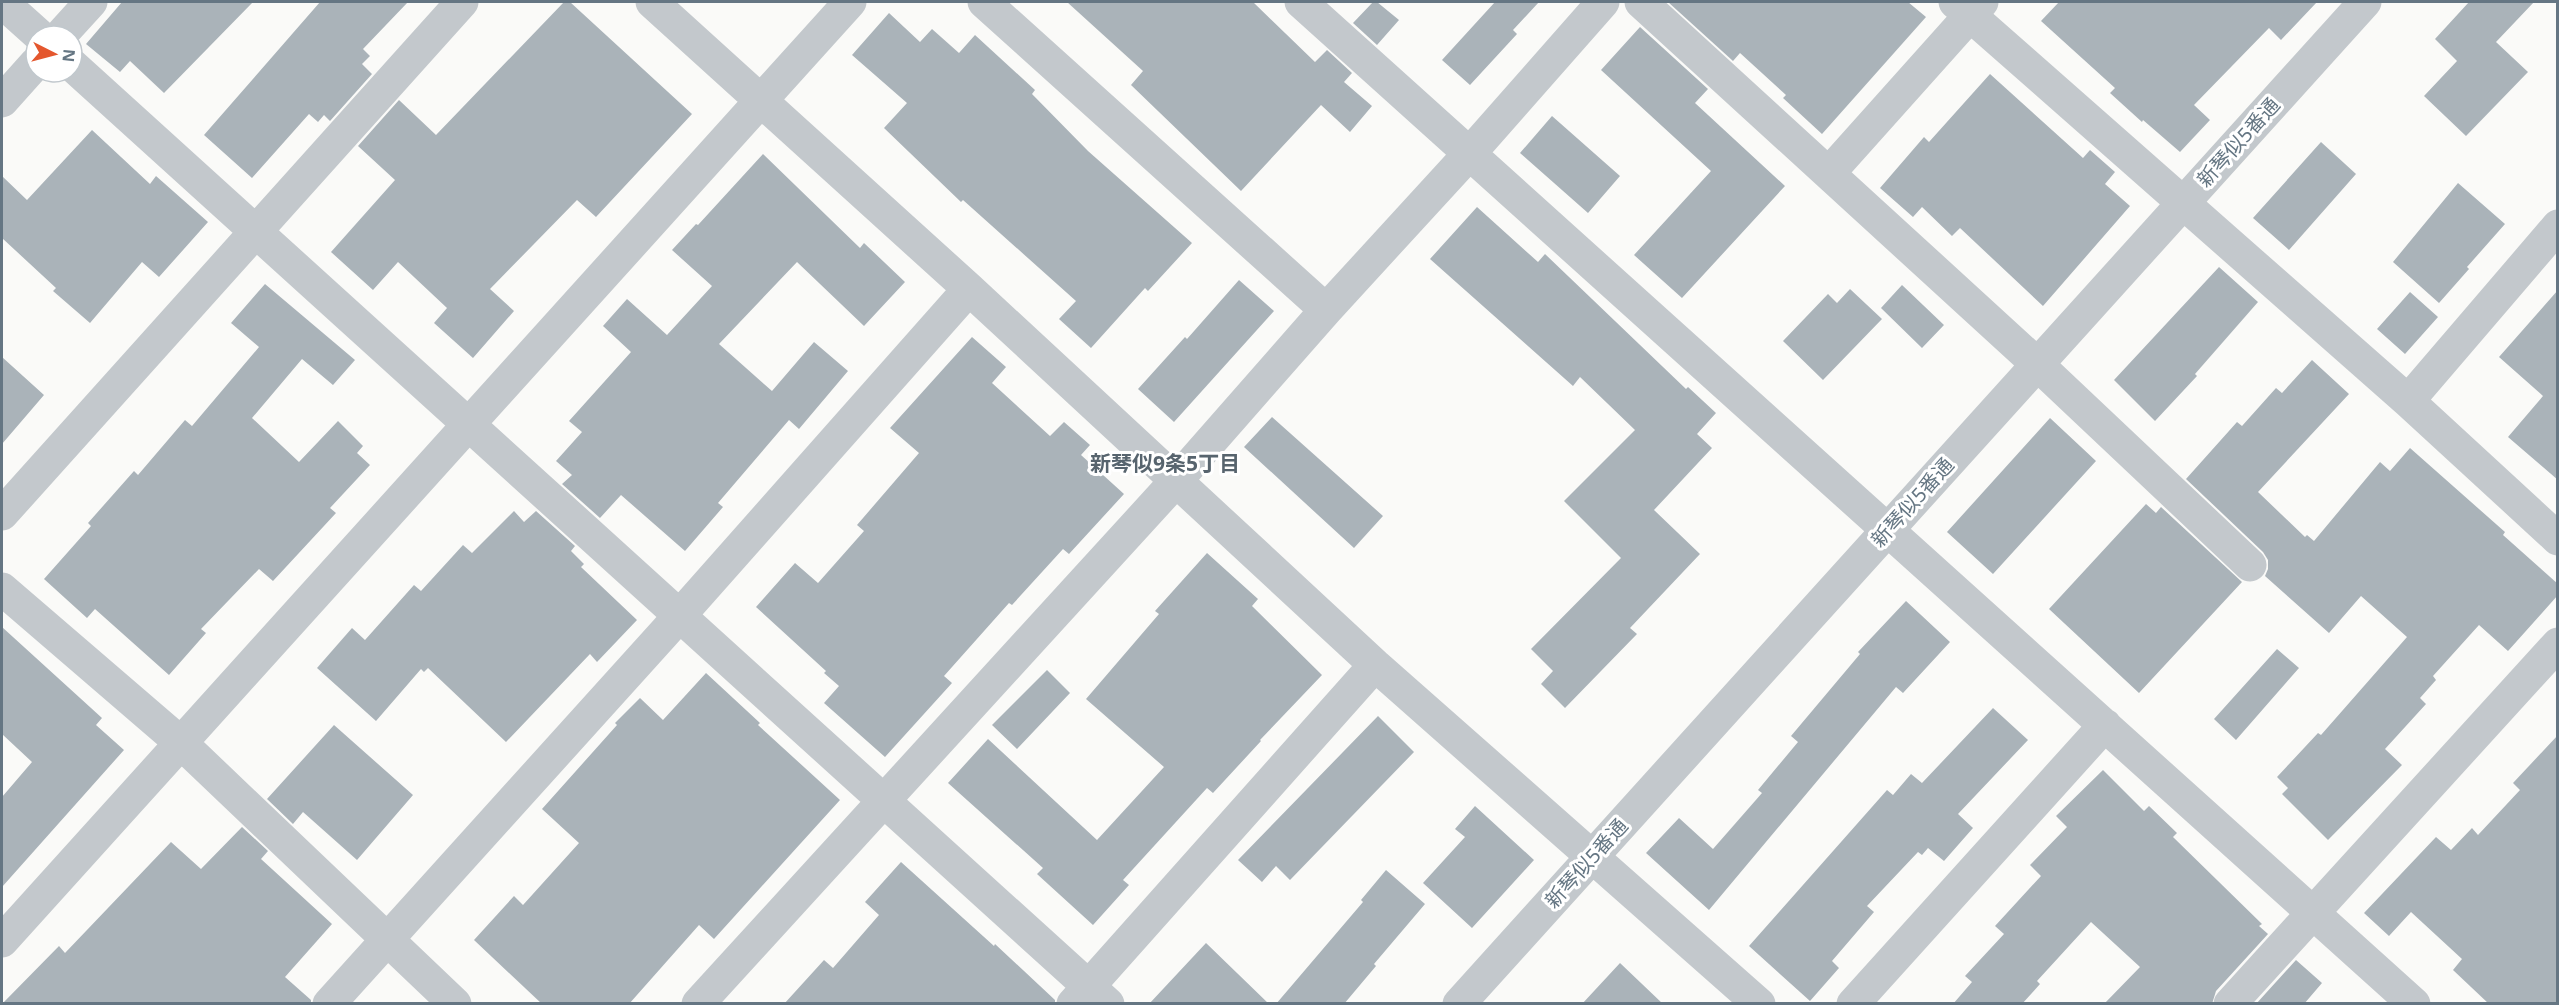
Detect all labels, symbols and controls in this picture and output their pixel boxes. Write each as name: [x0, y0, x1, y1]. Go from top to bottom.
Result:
north arrow: [24, 24, 84, 84]
text: N: [57, 48, 81, 63]
street label: 新琴似5番通: [2191, 92, 2285, 192]
district label: 新琴似9条5丁目: [1090, 449, 1240, 477]
street label: 新琴似5番通: [1865, 452, 1959, 552]
street label: 新琴似5番通: [1539, 813, 1633, 913]

